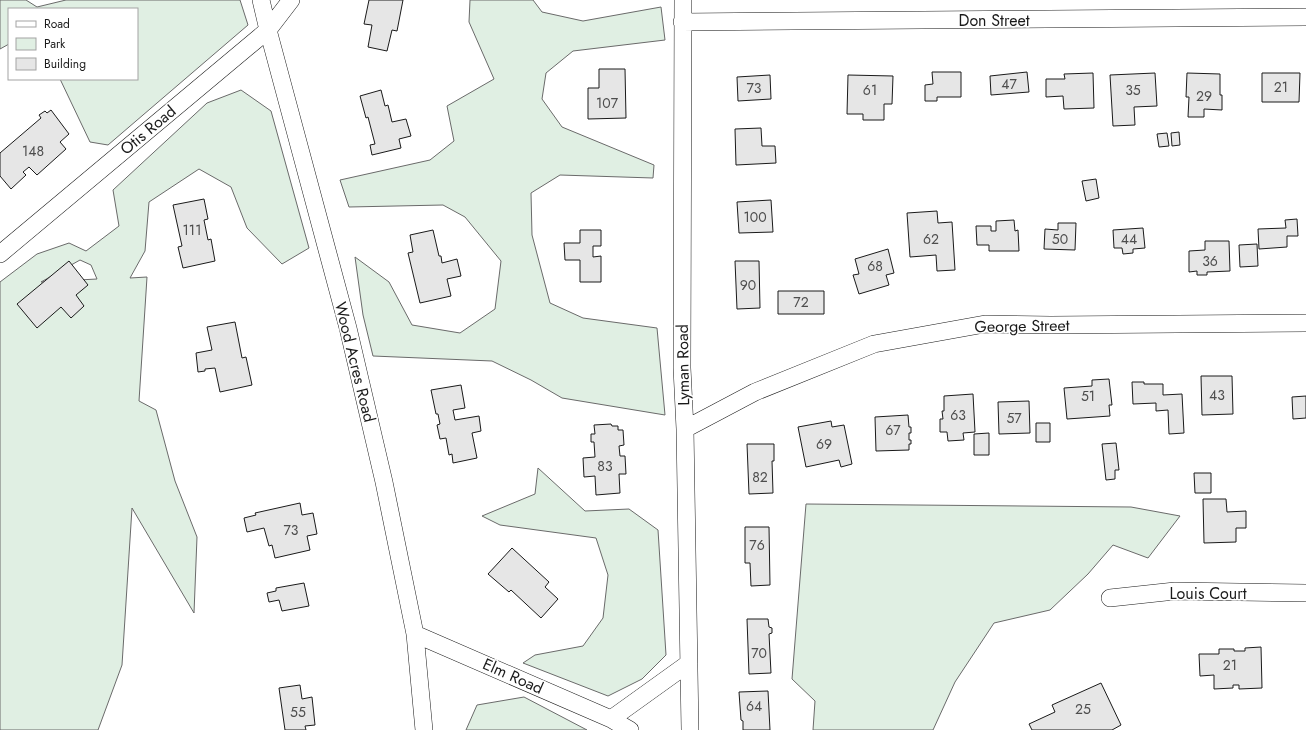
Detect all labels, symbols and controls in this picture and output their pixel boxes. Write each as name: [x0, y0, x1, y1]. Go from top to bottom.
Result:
legend: [8, 8, 138, 80]
street label: Don Street: [959, 9, 1030, 32]
text: Road: [44, 15, 70, 33]
text: Park: [44, 35, 66, 53]
text: Building: [44, 55, 86, 73]
house number: 47: [1001, 74, 1017, 94]
house number: 21: [1274, 77, 1288, 97]
house number: 73: [747, 78, 762, 98]
house number: 61: [863, 80, 877, 100]
house number: 35: [1125, 80, 1141, 100]
house number: 29: [1196, 86, 1212, 106]
house number: 107: [596, 93, 619, 113]
street label: Otis Road: [115, 100, 181, 160]
house number: 148: [22, 141, 44, 161]
house number: 100: [743, 207, 767, 227]
house number: 111: [183, 220, 201, 240]
house number: 62: [923, 229, 939, 249]
house number: 50: [1052, 229, 1068, 249]
house number: 44: [1121, 229, 1137, 249]
house number: 36: [1202, 251, 1218, 271]
house number: 68: [867, 256, 883, 276]
house number: 90: [740, 275, 756, 295]
house number: 72: [793, 292, 809, 312]
street label: Wood Acres Road: [329, 299, 381, 425]
street label: George Street: [974, 314, 1070, 338]
street label: Lyman Road: [671, 324, 695, 406]
house number: 43: [1209, 385, 1225, 405]
house number: 51: [1081, 386, 1095, 406]
house number: 63: [950, 405, 966, 425]
house number: 57: [1006, 408, 1022, 428]
house number: 67: [885, 420, 901, 440]
house number: 69: [816, 434, 832, 454]
house number: 83: [597, 456, 613, 476]
house number: 82: [752, 467, 768, 487]
house number: 73: [284, 520, 299, 540]
house number: 76: [749, 535, 765, 555]
street label: Louis Court: [1169, 582, 1247, 605]
house number: 70: [751, 643, 767, 663]
street label: Elm Road: [479, 652, 547, 700]
house number: 21: [1223, 655, 1237, 675]
house number: 64: [746, 696, 762, 716]
house number: 25: [1075, 699, 1091, 719]
house number: 55: [290, 702, 306, 722]

